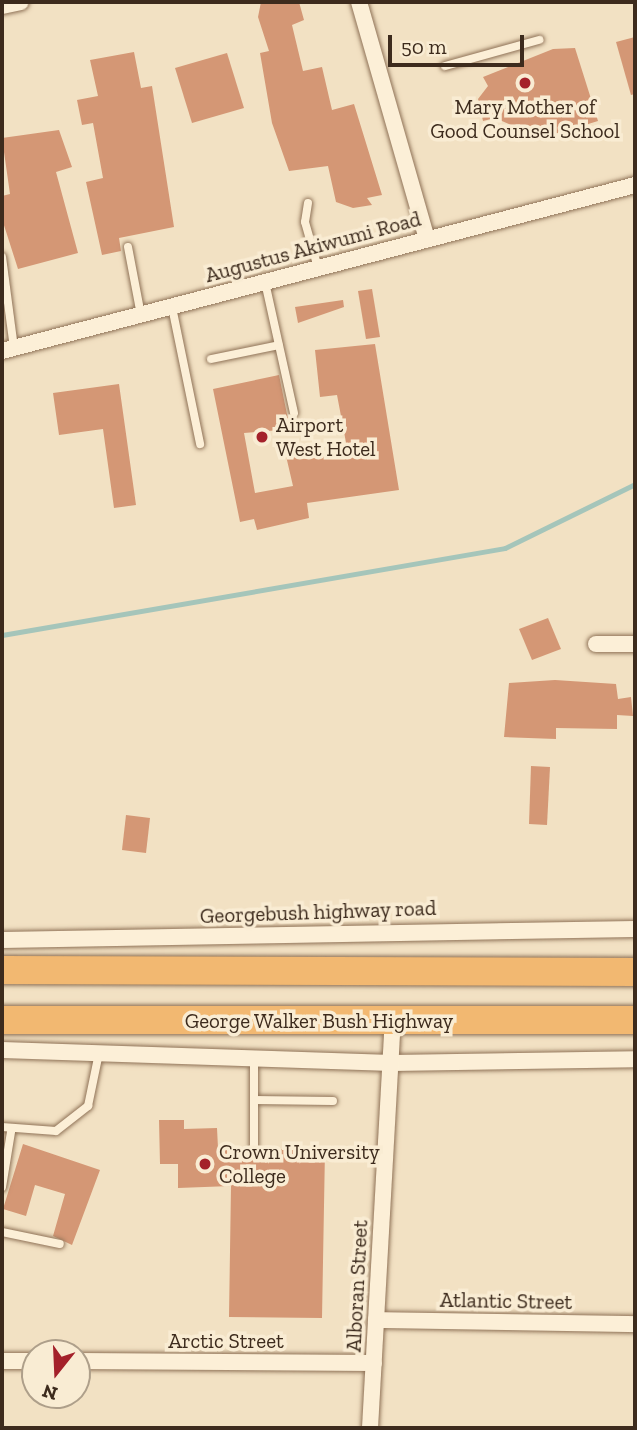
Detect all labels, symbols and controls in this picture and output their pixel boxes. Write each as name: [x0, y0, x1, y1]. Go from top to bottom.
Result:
scale bar: [392, 21, 528, 65]
text: 50 m: [401, 34, 447, 59]
marker: Mary Mother of Good Counsel School: [517, 75, 533, 91]
place label: Mary Mother of Good Counsel School: [430, 94, 620, 144]
street label: Augustus Akiwumi Road: [202, 206, 424, 288]
place label: Airport West Hotel: [276, 412, 376, 462]
marker: Airport West Hotel: [254, 429, 270, 445]
street label: Georgebush highway road: [199, 895, 437, 929]
street label: George Walker Bush Highway: [184, 1008, 454, 1034]
place label: Crown University College: [219, 1139, 380, 1189]
marker: Crown University College: [197, 1156, 213, 1172]
street label: Alboran Street: [341, 1219, 373, 1353]
street label: Atlantic Street: [440, 1287, 572, 1315]
street label: Arctic Street: [168, 1328, 284, 1354]
north arrow: [21, 1339, 91, 1409]
text: N: [40, 1379, 60, 1406]

